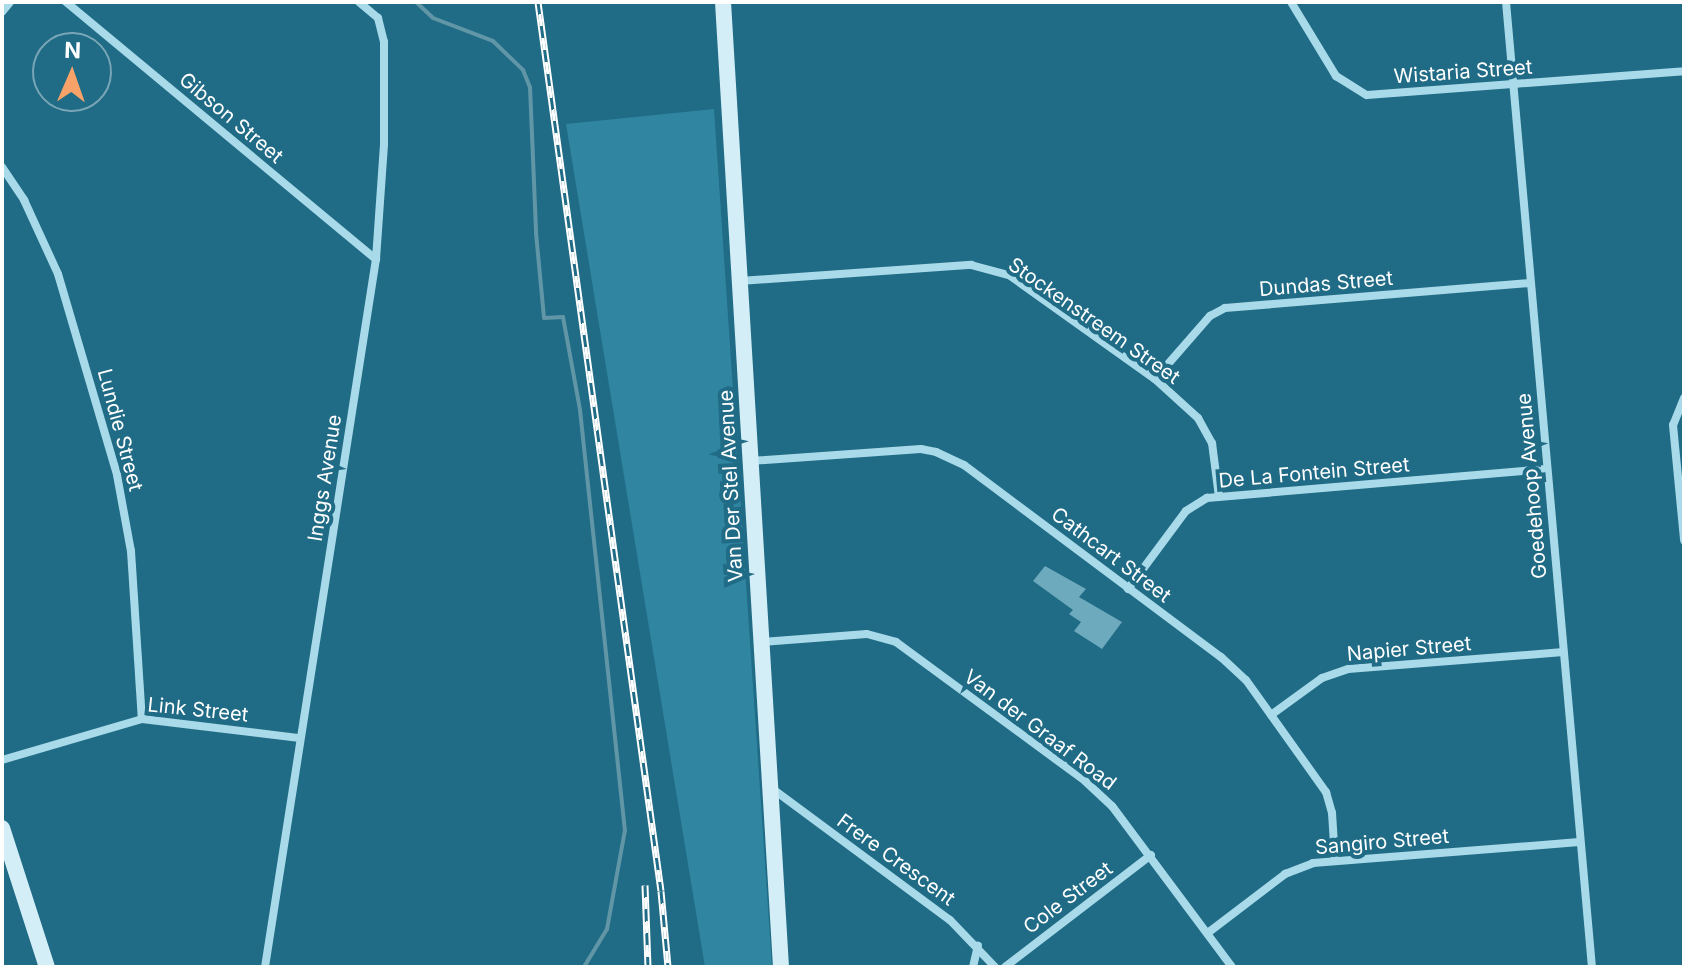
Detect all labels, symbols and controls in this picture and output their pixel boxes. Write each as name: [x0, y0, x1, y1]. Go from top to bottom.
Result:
north arrow: [32, 32, 112, 112]
text: N: [64, 37, 82, 63]
street label: Wistaria Street: [1393, 55, 1533, 89]
street label: Gibson Street: [174, 68, 288, 168]
street label: Stockenstreem Street: [1004, 253, 1184, 389]
street label: Dundas Street: [1258, 266, 1394, 302]
street label: Lundie Street: [92, 366, 148, 494]
street label: Van Der Stel Avenue: [714, 389, 748, 583]
street label: Goedehoop Avenue: [1512, 392, 1552, 580]
street label: Inggs Avenue: [303, 413, 347, 543]
street label: De La Fontein Street: [1218, 453, 1410, 493]
street label: Cathcart Street: [1046, 502, 1176, 608]
street label: Napier Street: [1346, 632, 1472, 666]
street label: Van der Graaf Road: [959, 665, 1121, 795]
street label: Link Street: [147, 693, 249, 727]
street label: Frere Crescent: [832, 809, 960, 911]
street label: Sangiro Street: [1314, 824, 1450, 860]
street label: Cole Street: [1019, 857, 1117, 939]

